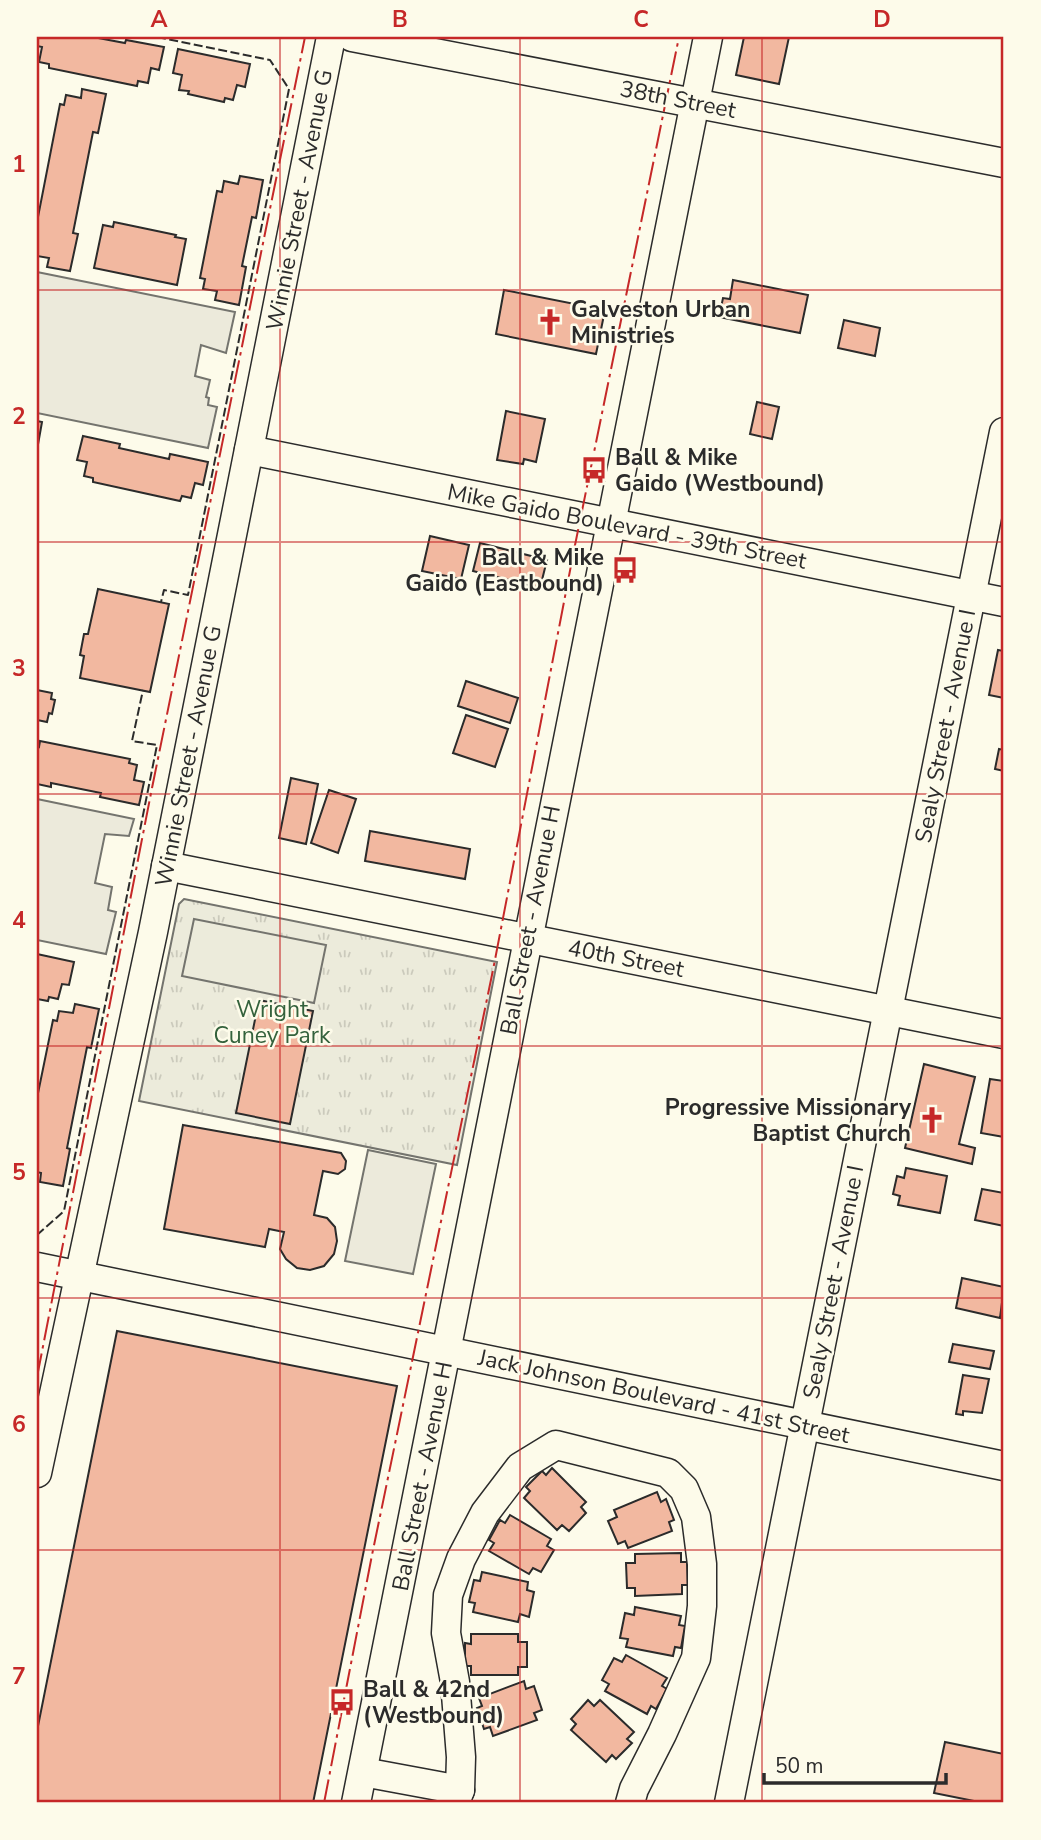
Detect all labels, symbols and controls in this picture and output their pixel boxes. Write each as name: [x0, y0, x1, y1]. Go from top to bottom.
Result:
text: A: [150, 4, 168, 35]
text: B: [392, 4, 408, 35]
text: C: [633, 4, 649, 35]
text: D: [873, 4, 891, 35]
street label: Winnie Street - Avenue G: [259, 67, 340, 333]
street label: 38th Street: [617, 73, 739, 126]
text: 1: [12, 149, 26, 180]
place label: Galveston Urban Ministries: [571, 294, 750, 351]
church icon: Galveston Urban Ministries: [535, 307, 565, 337]
text: 2: [12, 401, 26, 432]
place label: Ball & Mike Gaido (Westbound): [615, 442, 825, 499]
bus stop icon: Ball & Mike Gaido (Westbound): [579, 455, 609, 485]
street label: Mike Gaido Boulevard - 39th Street: [445, 476, 810, 577]
place label: Ball & Mike Gaido (Eastbound): [405, 542, 604, 599]
bus stop icon: Ball & Mike Gaido (Eastbound): [610, 555, 640, 585]
street label: Sealy Street - Avenue I: [908, 607, 983, 845]
street label: Winnie Street - Avenue G: [148, 623, 229, 889]
text: 3: [12, 653, 26, 684]
street label: Ball Street - Avenue H: [493, 803, 568, 1038]
text: 4: [12, 905, 26, 936]
street label: 40th Street: [565, 932, 687, 985]
park label: Wright Cuney Park: [214, 994, 331, 1051]
place label: Progressive Missionary Baptist Church: [665, 1092, 912, 1149]
church icon: Progressive Missionary Baptist Church: [917, 1105, 947, 1135]
text: 5: [12, 1157, 26, 1188]
street label: Sealy Street - Avenue I: [796, 1163, 871, 1401]
street label: Jack Johnson Boulevard - 41st Street: [474, 1342, 853, 1451]
street label: Ball Street - Avenue H: [385, 1359, 460, 1594]
text: 6: [12, 1409, 26, 1440]
text: 7: [12, 1661, 26, 1692]
place label: Ball & 42nd (Westbound): [363, 1674, 504, 1731]
bus stop icon: Ball & 42nd (Westbound): [327, 1687, 357, 1717]
scale bar: [764, 1742, 946, 1786]
text: 50 m: [775, 1752, 824, 1780]

